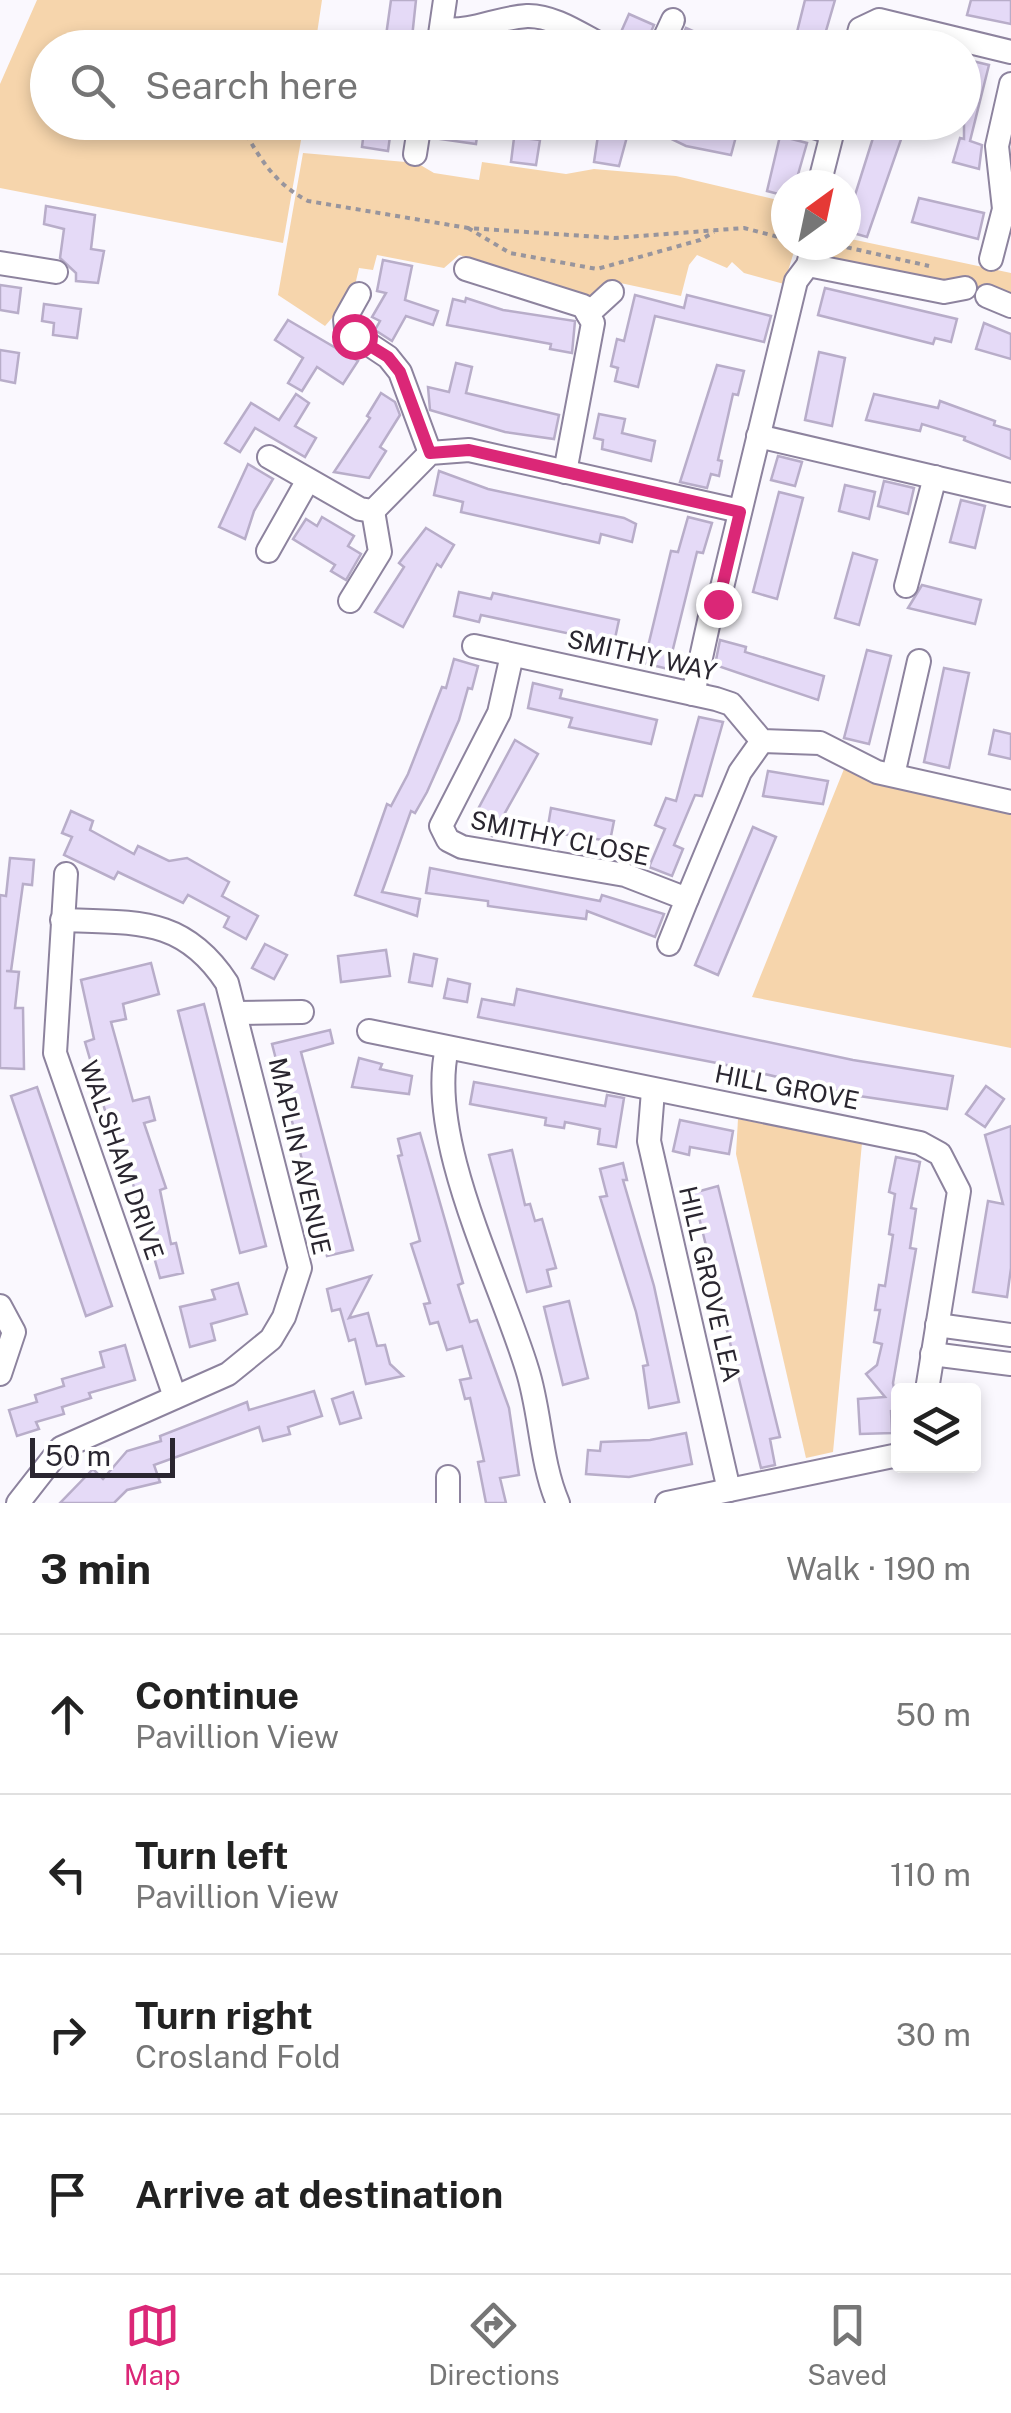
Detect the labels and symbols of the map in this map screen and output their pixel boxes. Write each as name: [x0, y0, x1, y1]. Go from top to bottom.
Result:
north arrow: [771, 170, 861, 260]
route start: [332, 314, 378, 360]
route end: [696, 582, 742, 628]
street label: SMITHY WAY: [564, 623, 720, 687]
street label: SMITHY CLOSE: [468, 804, 652, 872]
street label: MAPLIN AVENUE: [263, 1055, 337, 1257]
street label: WALSHAM DRIVE: [74, 1056, 170, 1264]
street label: HILL GROVE: [712, 1058, 862, 1116]
street label: HILL GROVE LEA: [673, 1183, 747, 1385]
scale bar: [30, 1433, 175, 1478]

